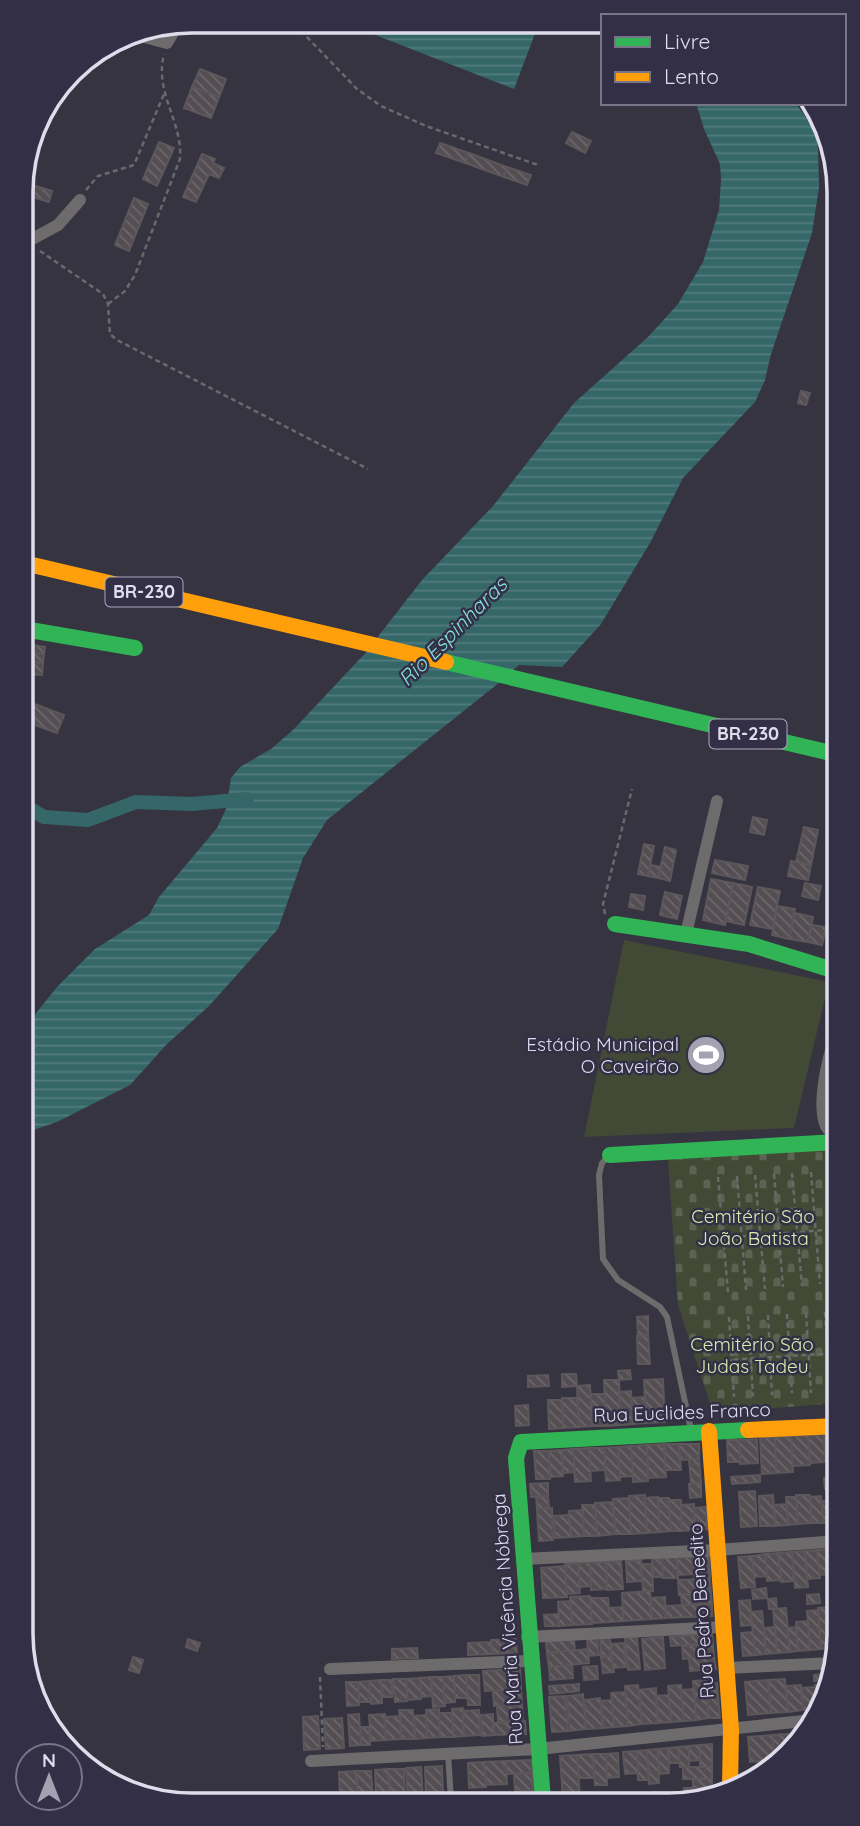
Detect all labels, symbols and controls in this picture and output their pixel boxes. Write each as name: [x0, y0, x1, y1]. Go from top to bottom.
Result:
legend: [601, 14, 846, 105]
text: Livre: [664, 28, 710, 54]
text: Lento: [664, 63, 719, 89]
water label: Rio Espinharas: [392, 571, 513, 691]
road number: BR-230: [106, 578, 182, 606]
road number: BR-230: [710, 720, 786, 748]
place label: Estádio Municipal O Caveirão: [526, 1032, 679, 1078]
sports icon: Estádio Municipal O Caveirão: [685, 1034, 727, 1076]
park label: Cemitério São João Batista: [691, 1204, 815, 1250]
park label: Cemitério São Judas Tadeu: [690, 1332, 814, 1378]
street label: Rua Euclides Franco: [593, 1397, 771, 1427]
street label: Rua Maria Vicência Nóbrega: [486, 1493, 528, 1745]
street label: Rua Pedro Benedito: [683, 1523, 719, 1699]
north arrow: [14, 1742, 84, 1812]
text: N: [42, 1748, 56, 1772]

